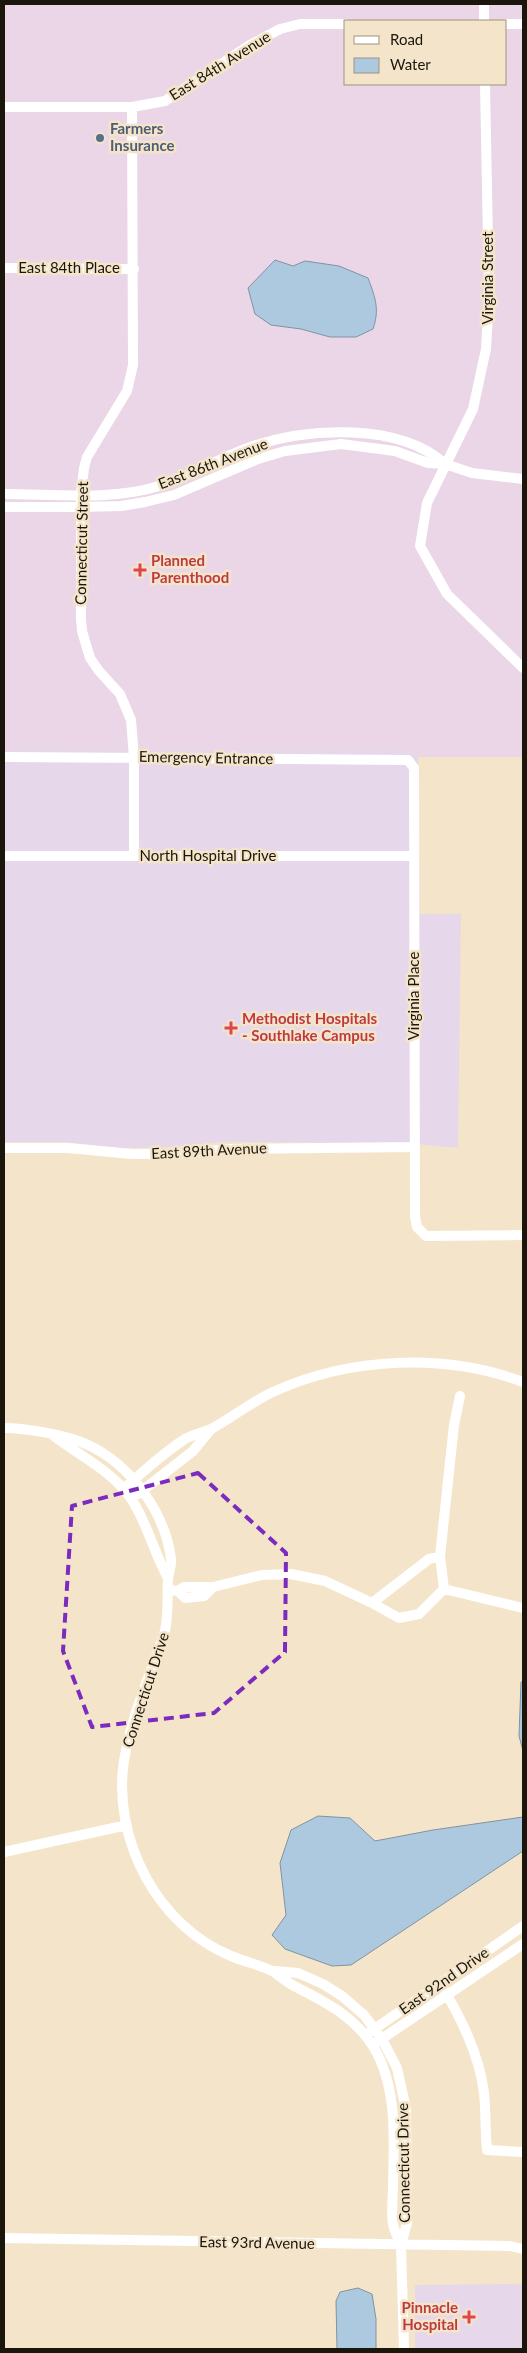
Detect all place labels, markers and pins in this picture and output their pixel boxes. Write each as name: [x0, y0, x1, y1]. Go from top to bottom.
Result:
place label: Farmers Insurance: [110, 119, 175, 154]
marker: Farmers Insurance: [94, 132, 106, 144]
place label: Planned Parenthood: [151, 551, 229, 586]
marker: Planned Parenthood: [133, 563, 147, 577]
place label: Methodist Hospitals - Southlake Campus: [242, 1009, 377, 1044]
marker: Methodist Hospitals - Southlake Campus: [224, 1021, 238, 1035]
place label: Pinnacle Hospital: [401, 2298, 458, 2333]
marker: Pinnacle Hospital: [462, 2310, 476, 2324]

